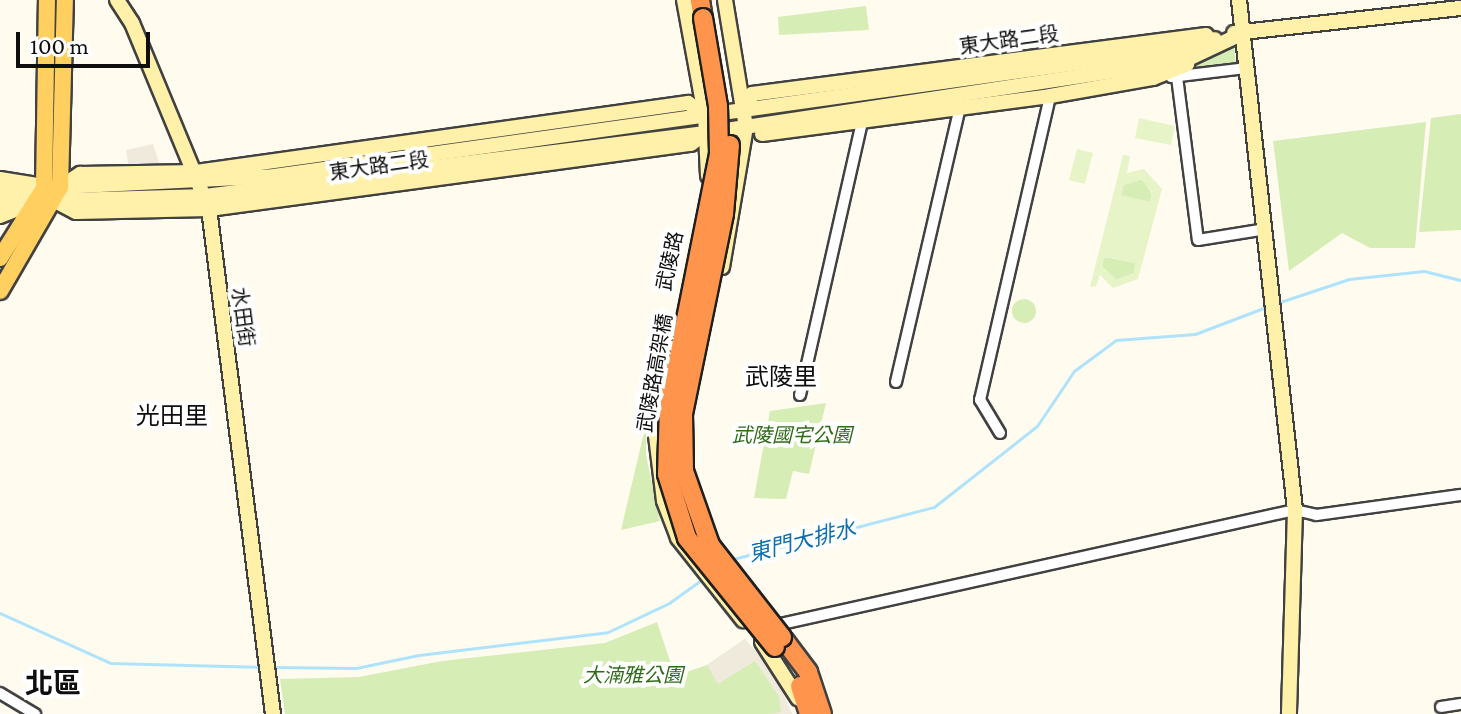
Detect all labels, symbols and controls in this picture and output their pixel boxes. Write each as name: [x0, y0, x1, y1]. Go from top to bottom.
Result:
scale bar: [20, 16, 154, 66]
street label: 東大路二段: [958, 21, 1060, 59]
text: 100 m: [30, 32, 89, 59]
street label: 東大路二段: [328, 147, 430, 185]
street label: 武陵路: [652, 229, 688, 293]
street label: 水田街: [227, 286, 259, 348]
street label: 武陵路高架橋: [633, 312, 677, 434]
district label: 武陵里: [745, 363, 817, 391]
district label: 光田里: [136, 402, 208, 430]
park label: 武陵國宅公園: [732, 423, 852, 447]
water label: 東門大排水: [745, 515, 859, 567]
park label: 大湳雅公園: [583, 663, 683, 687]
district label: 北區: [25, 667, 81, 701]

